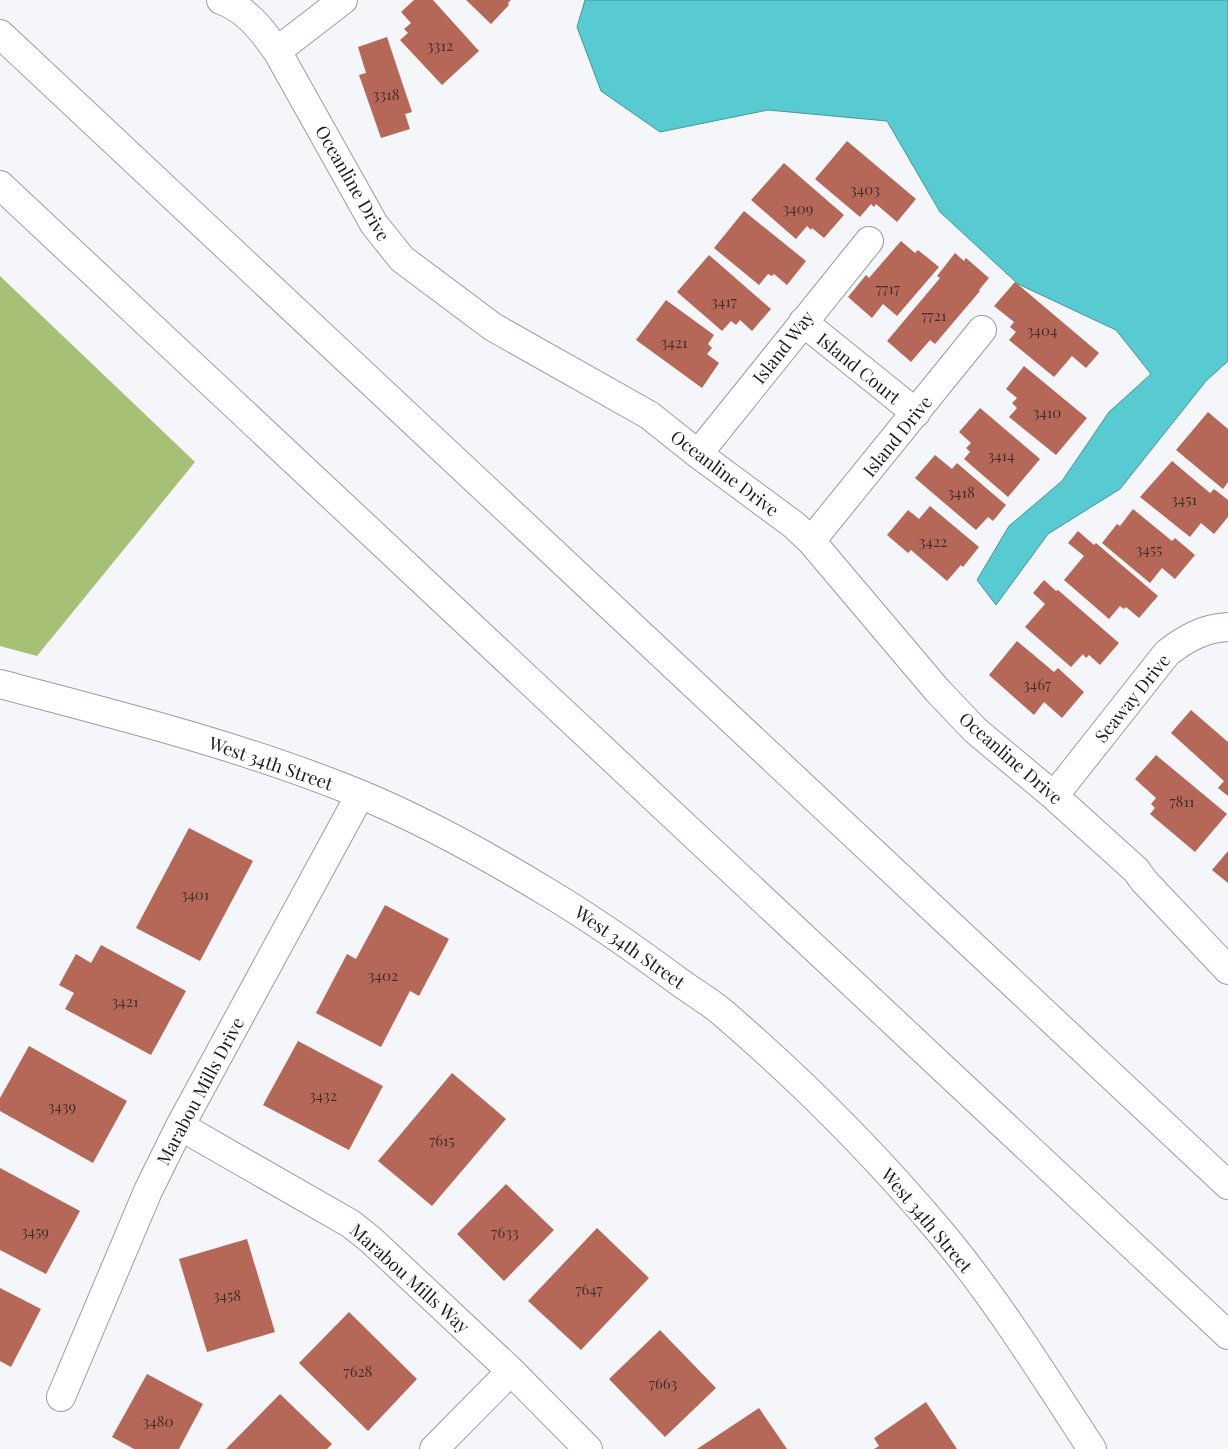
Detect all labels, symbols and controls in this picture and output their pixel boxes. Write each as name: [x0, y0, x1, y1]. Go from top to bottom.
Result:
house number: 3312: [427, 35, 453, 55]
house number: 3318: [373, 84, 400, 104]
street label: Oceanline Drive: [310, 121, 396, 245]
house number: 3403: [850, 179, 880, 199]
house number: 3409: [783, 198, 813, 218]
house number: 7717: [876, 278, 900, 298]
house number: 3417: [711, 291, 737, 311]
street label: Island Way: [747, 305, 819, 389]
house number: 7721: [922, 305, 947, 325]
house number: 3404: [1027, 320, 1057, 340]
street label: Island Court: [812, 327, 906, 409]
house number: 3421: [661, 332, 688, 352]
street label: Island Drive: [857, 390, 937, 482]
house number: 3410: [1033, 402, 1061, 422]
street label: Oceanline Drive: [666, 424, 784, 522]
house number: 3414: [987, 445, 1015, 465]
house number: 3418: [947, 482, 975, 502]
house number: 3451: [1171, 489, 1197, 509]
house number: 3422: [919, 531, 947, 551]
house number: 3455: [1136, 539, 1162, 559]
street label: Seaway Drive: [1089, 649, 1175, 747]
house number: 3467: [1023, 674, 1051, 694]
street label: Oceanline Drive: [954, 706, 1068, 810]
street label: West 34th Street: [205, 730, 337, 796]
house number: 7811: [1170, 791, 1195, 811]
house number: 3401: [181, 884, 210, 904]
street label: West 34th Street: [569, 899, 690, 994]
house number: 3402: [368, 965, 398, 985]
house number: 3421: [112, 991, 139, 1011]
street label: Marabou Mills Drive: [151, 1013, 249, 1169]
house number: 3432: [309, 1085, 337, 1105]
house number: 3439: [48, 1096, 76, 1116]
house number: 7615: [429, 1130, 455, 1150]
street label: West 34th Street: [876, 1162, 978, 1278]
street label: Marabou Mills Way: [345, 1218, 475, 1338]
house number: 3459: [21, 1221, 49, 1241]
house number: 7633: [491, 1222, 519, 1242]
house number: 7647: [575, 1279, 603, 1299]
house number: 3458: [213, 1285, 241, 1305]
house number: 7628: [344, 1361, 373, 1381]
house number: 7663: [649, 1373, 677, 1393]
house number: 3480: [143, 1411, 173, 1431]

